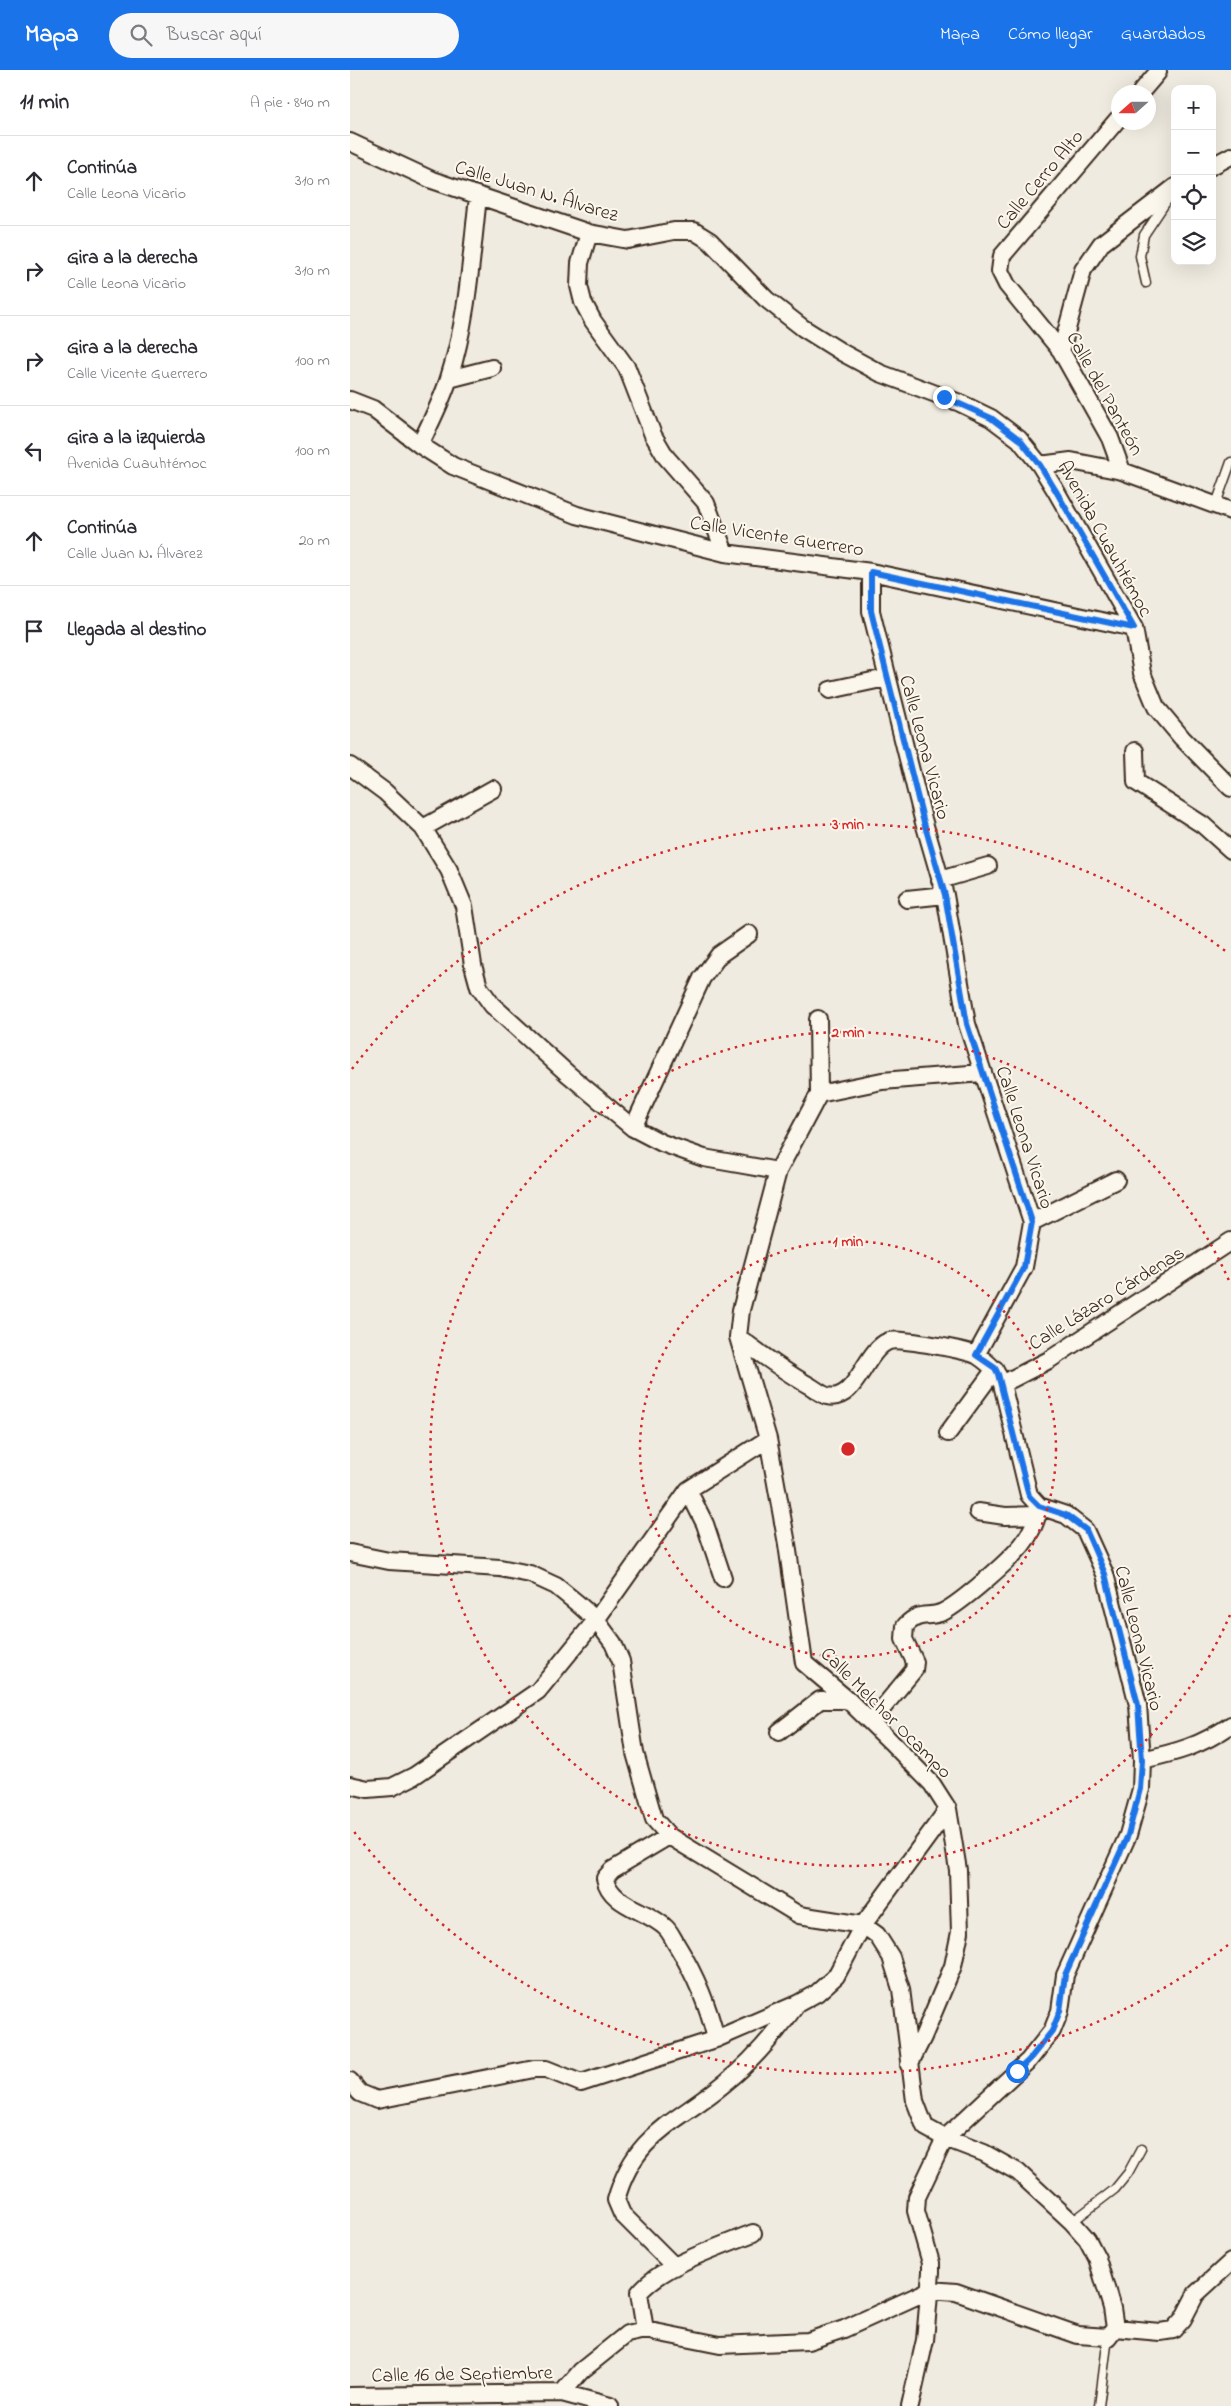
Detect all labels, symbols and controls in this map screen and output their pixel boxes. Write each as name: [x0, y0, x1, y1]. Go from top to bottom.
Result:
search box: [109, 13, 459, 58]
text: Mapa: [25, 18, 79, 53]
icon: search: [127, 21, 155, 49]
text: Buscar aquí: [167, 22, 262, 49]
text: Mapa: [940, 22, 980, 48]
text: Cómo llegar: [1008, 22, 1093, 48]
text: Guardados: [1121, 22, 1206, 48]
north arrow: [1111, 85, 1156, 130]
map controls: [1171, 85, 1216, 265]
button: +: [1171, 85, 1216, 130]
text: 11 min: [20, 88, 69, 118]
text: A pie · 840 m: [250, 91, 330, 115]
street label: Calle Cerro Alto: [990, 124, 1092, 237]
button: −: [1171, 130, 1216, 175]
street label: Calle Juan N. Álvarez: [451, 154, 622, 231]
text: Continúa: [67, 155, 137, 182]
icon: ahead: [20, 167, 48, 195]
text: 310 m: [295, 169, 330, 193]
button: locate: [1171, 175, 1216, 220]
text: Calle Leona Vicario: [67, 182, 186, 206]
button: layers: [1171, 220, 1216, 265]
text: Gira a la derecha: [67, 245, 198, 272]
icon: right: [20, 257, 48, 285]
text: 310 m: [295, 259, 330, 283]
text: Calle Leona Vicario: [67, 272, 186, 296]
street label: Calle del Panteón: [1058, 327, 1150, 462]
text: Gira a la derecha: [67, 335, 198, 362]
icon: right: [20, 347, 48, 375]
text: 100 m: [295, 349, 330, 373]
text: Calle Vicente Guerrero: [67, 362, 208, 386]
route end: [933, 386, 956, 409]
text: Gira a la izquierda: [67, 425, 205, 452]
icon: left: [20, 437, 48, 465]
text: 100 m: [295, 439, 330, 463]
text: Avenida Cuauhtémoc: [67, 452, 207, 476]
street label: Avenida Cuauhtémoc: [1049, 456, 1159, 623]
street label: Calle Vicente Guerrero: [688, 509, 866, 566]
text: Continúa: [67, 515, 137, 542]
icon: ahead: [20, 527, 48, 555]
text: 20 m: [299, 529, 330, 553]
text: Calle Juan N. Álvarez: [67, 542, 203, 566]
icon: arrive: [20, 617, 48, 645]
text: Llegada al destino: [67, 617, 206, 644]
street label: Calle Leona Vicario: [890, 672, 957, 823]
text: 3 min: [831, 814, 864, 836]
text: 2 min: [831, 1022, 865, 1044]
street label: Calle Leona Vicario: [987, 1063, 1060, 1213]
text: 1 min: [833, 1231, 864, 1253]
street label: Calle Lázaro Cárdenas: [1024, 1239, 1191, 1359]
centre of rings: [839, 1440, 857, 1458]
street label: Calle Leona Vicario: [1106, 1563, 1170, 1714]
street label: Calle Melchor Ocampo: [813, 1641, 958, 1786]
route start: [1006, 2060, 1029, 2083]
street label: Calle 16 de Septiembre: [371, 2359, 553, 2392]

